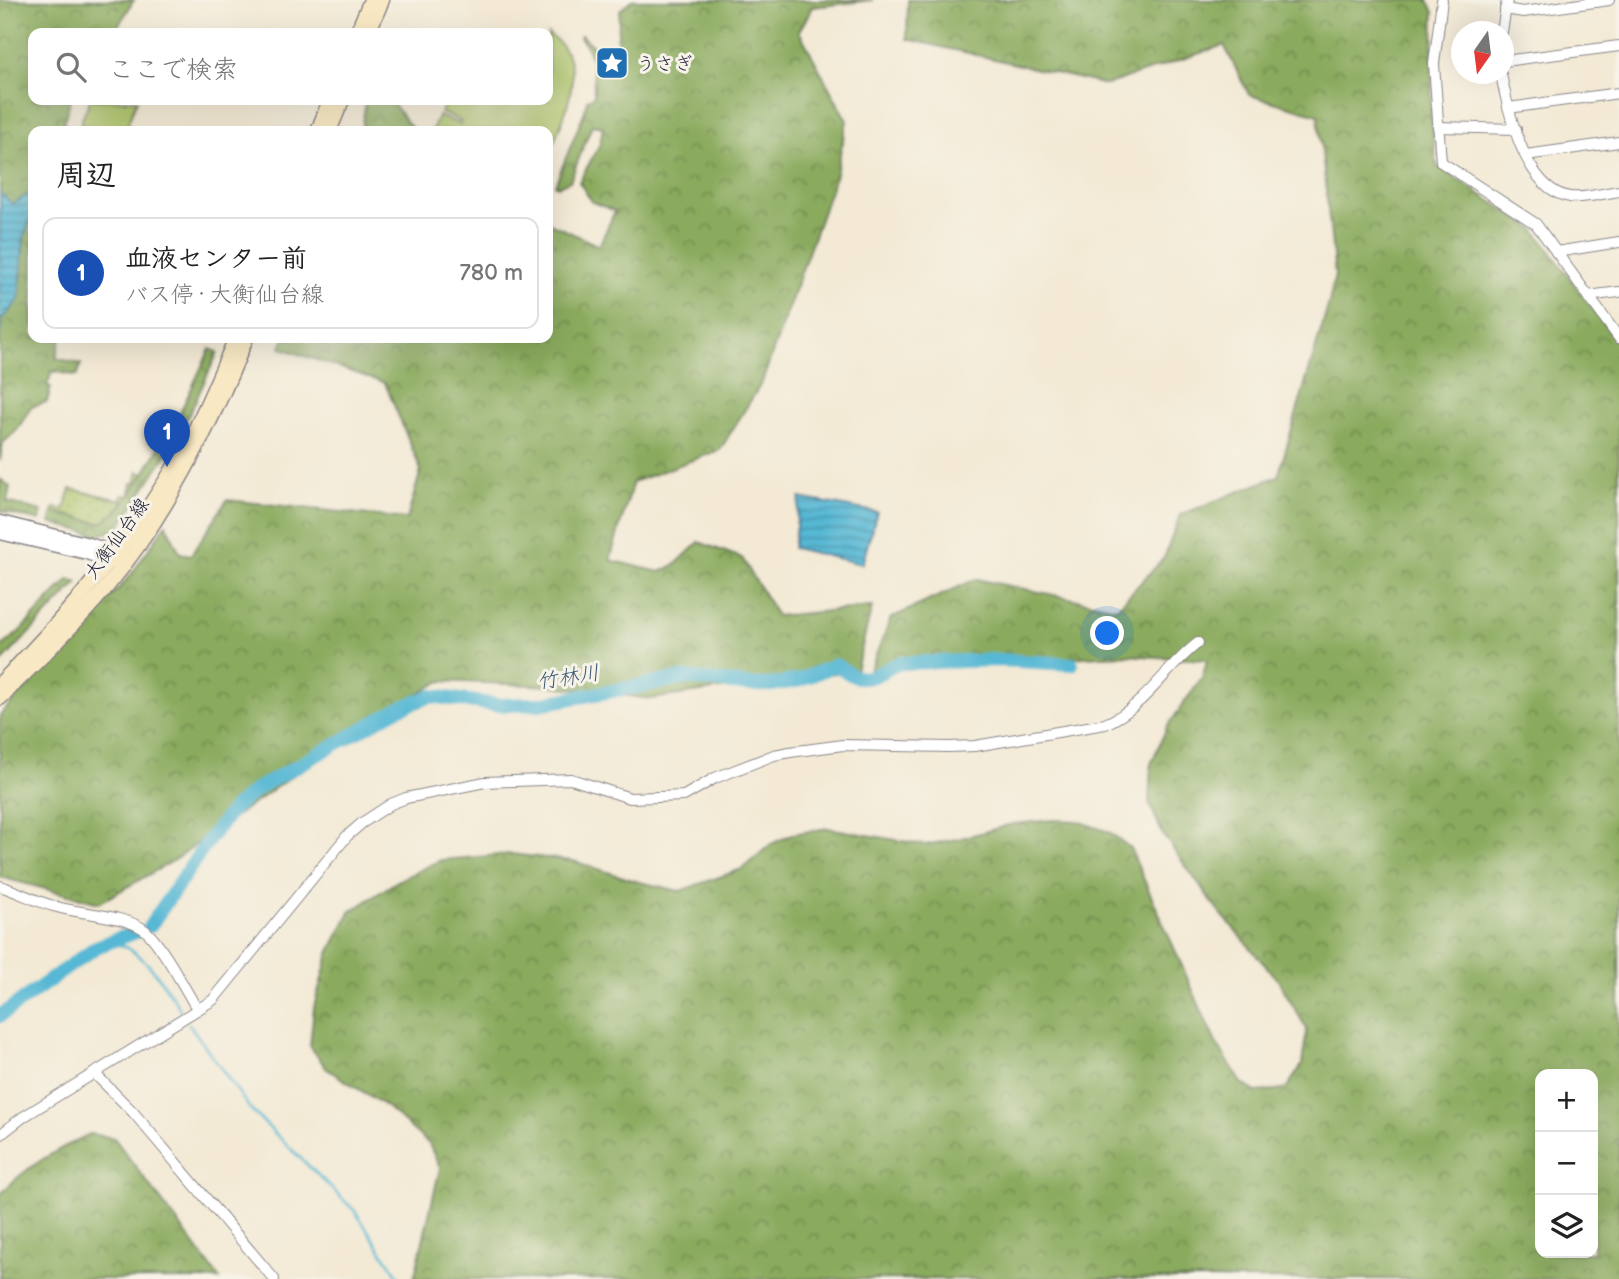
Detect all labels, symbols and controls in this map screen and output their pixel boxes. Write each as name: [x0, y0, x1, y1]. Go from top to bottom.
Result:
north arrow: [1451, 21, 1514, 84]
search box: [28, 28, 553, 105]
place icon: うさぎ: [593, 44, 631, 82]
icon: search: [52, 48, 90, 86]
place label: うさぎ: [636, 53, 693, 76]
text: ここで検索: [108, 55, 238, 86]
text: 周辺: [56, 158, 116, 194]
text: 血液センター前: [125, 244, 307, 275]
text: 1: [76, 259, 86, 287]
text: 780 m: [460, 259, 523, 287]
text: バス停 · 大衡仙台線: [125, 281, 324, 309]
pin: 1: [144, 409, 190, 467]
street label: 大衡仙台線: [80, 494, 154, 584]
your location: [1090, 616, 1124, 650]
water label: 竹林川: [535, 660, 601, 695]
map controls: [1535, 1069, 1598, 1258]
button: +: [1535, 1069, 1598, 1132]
button: −: [1535, 1132, 1598, 1195]
button: layers: [1535, 1195, 1598, 1258]

